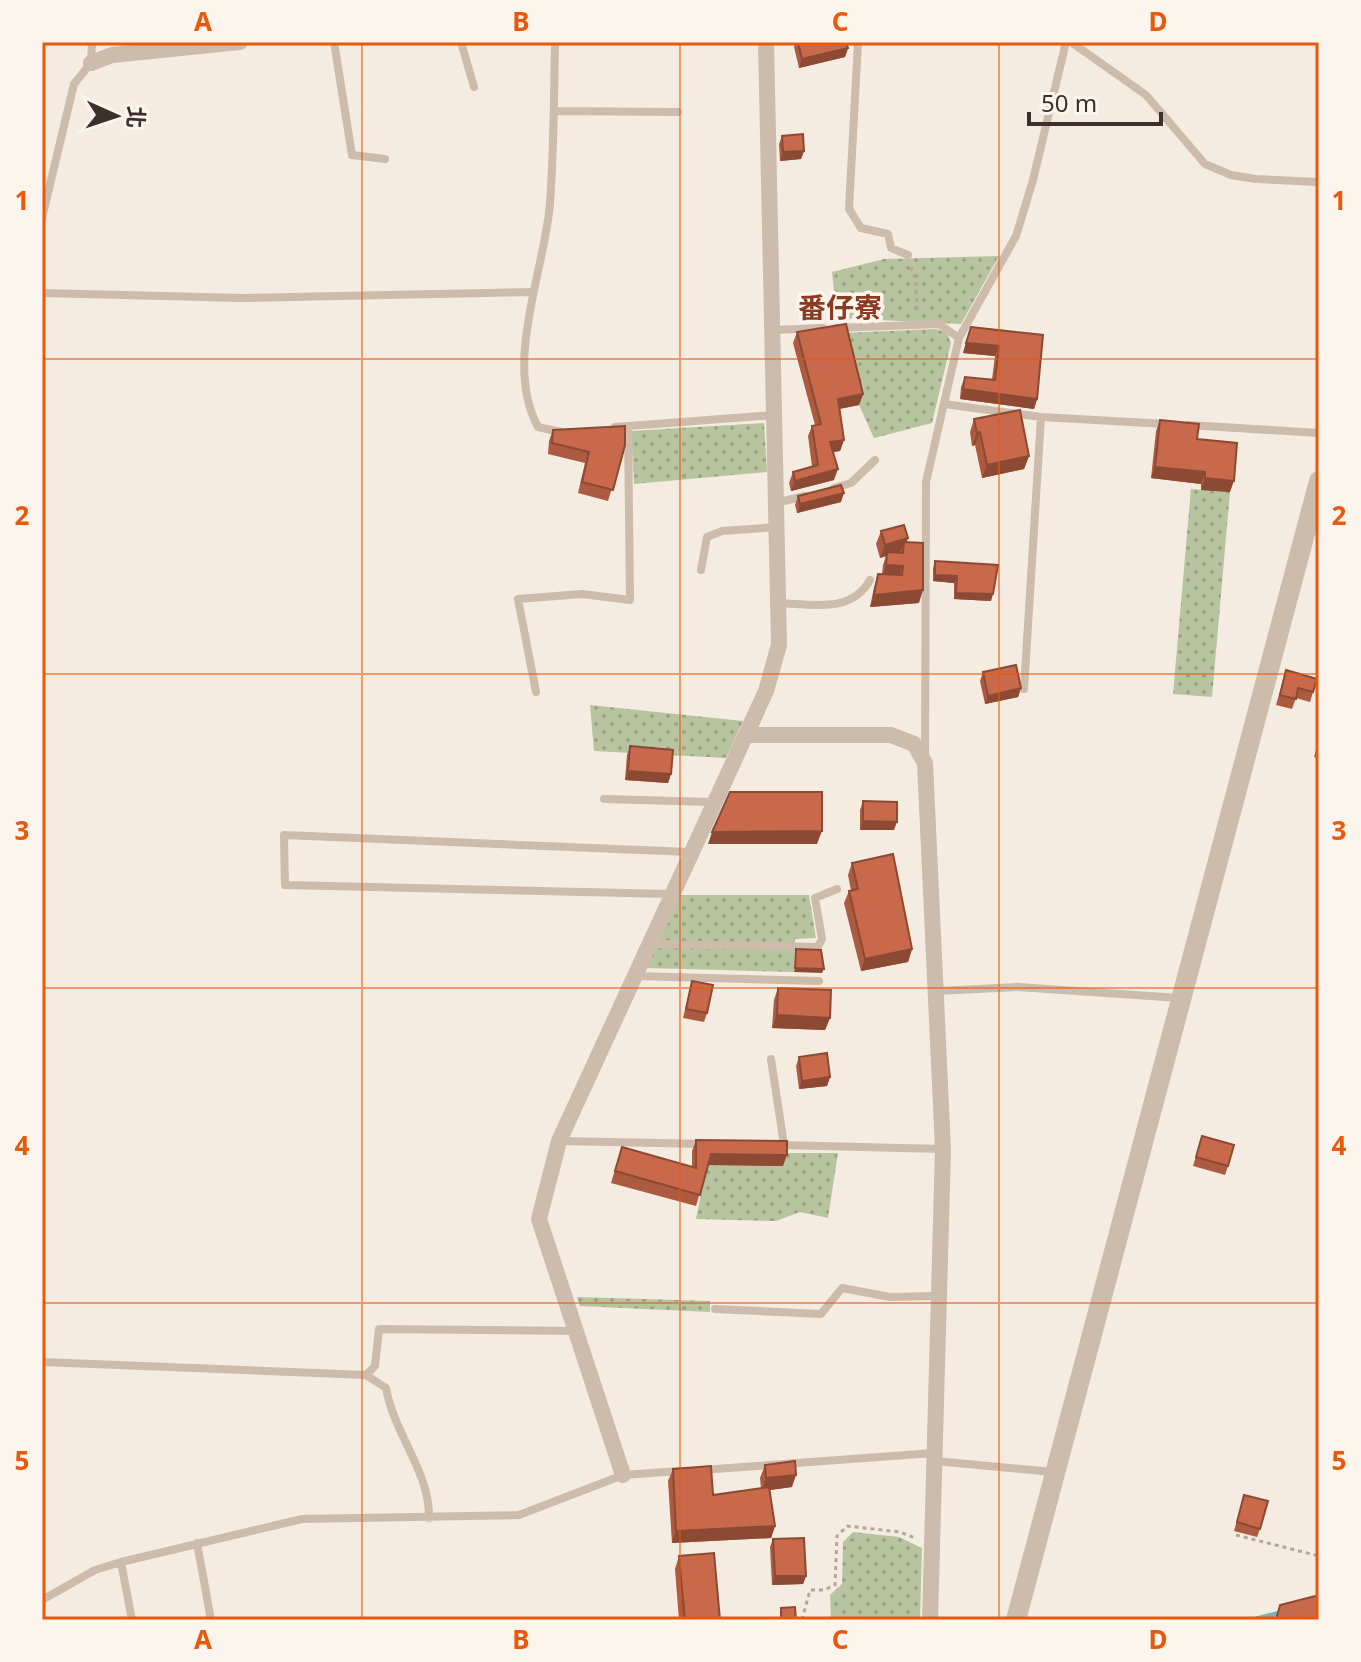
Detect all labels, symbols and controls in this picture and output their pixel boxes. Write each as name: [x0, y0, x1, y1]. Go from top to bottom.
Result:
text: A: [194, 3, 212, 39]
text: B: [512, 3, 530, 39]
text: C: [832, 3, 848, 39]
text: D: [1148, 3, 1168, 39]
north arrow: [76, 76, 156, 156]
scale bar: [1029, 76, 1161, 126]
text: 50 m: [1041, 86, 1097, 119]
text: 北: [121, 105, 153, 129]
text: 1: [15, 182, 29, 218]
text: 1: [1332, 182, 1346, 218]
district label: 番仔寮: [798, 288, 882, 326]
text: 2: [15, 497, 30, 533]
text: 2: [1332, 497, 1347, 533]
text: 3: [15, 812, 29, 848]
text: 3: [1332, 812, 1346, 848]
text: 4: [15, 1127, 30, 1163]
text: 4: [1332, 1127, 1347, 1163]
text: 5: [15, 1442, 29, 1478]
text: 5: [1332, 1442, 1346, 1478]
text: A: [194, 1621, 212, 1657]
text: B: [512, 1621, 530, 1657]
text: C: [832, 1621, 848, 1657]
text: D: [1148, 1621, 1168, 1657]

